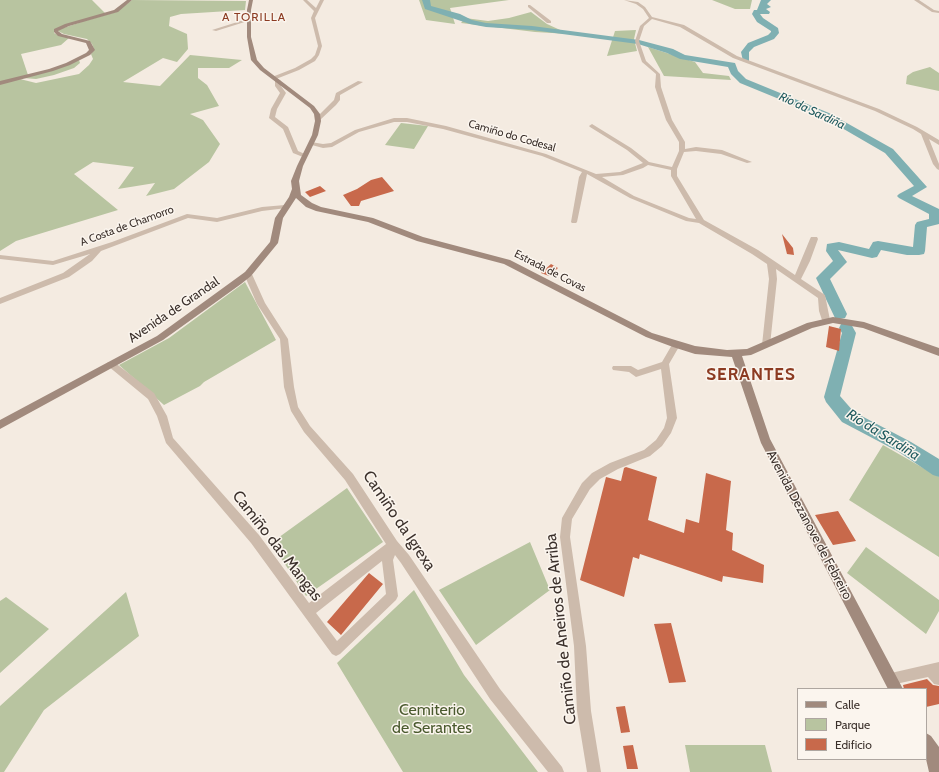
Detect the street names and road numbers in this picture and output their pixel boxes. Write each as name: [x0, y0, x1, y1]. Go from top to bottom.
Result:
street label: Camiño do Codesal: [467, 117, 557, 155]
street label: A Costa de Chamorro: [78, 203, 176, 249]
street label: Estrada de Covas: [512, 247, 588, 295]
street label: Avenida de Grandal: [126, 274, 222, 346]
street label: Avenida Dezanove de Febreiro: [763, 448, 855, 602]
street label: Camiño da Igrexa: [358, 467, 440, 575]
street label: Camiño das Mangas: [228, 487, 326, 605]
street label: Camiño de Aneiros de Arriba: [541, 533, 581, 725]

